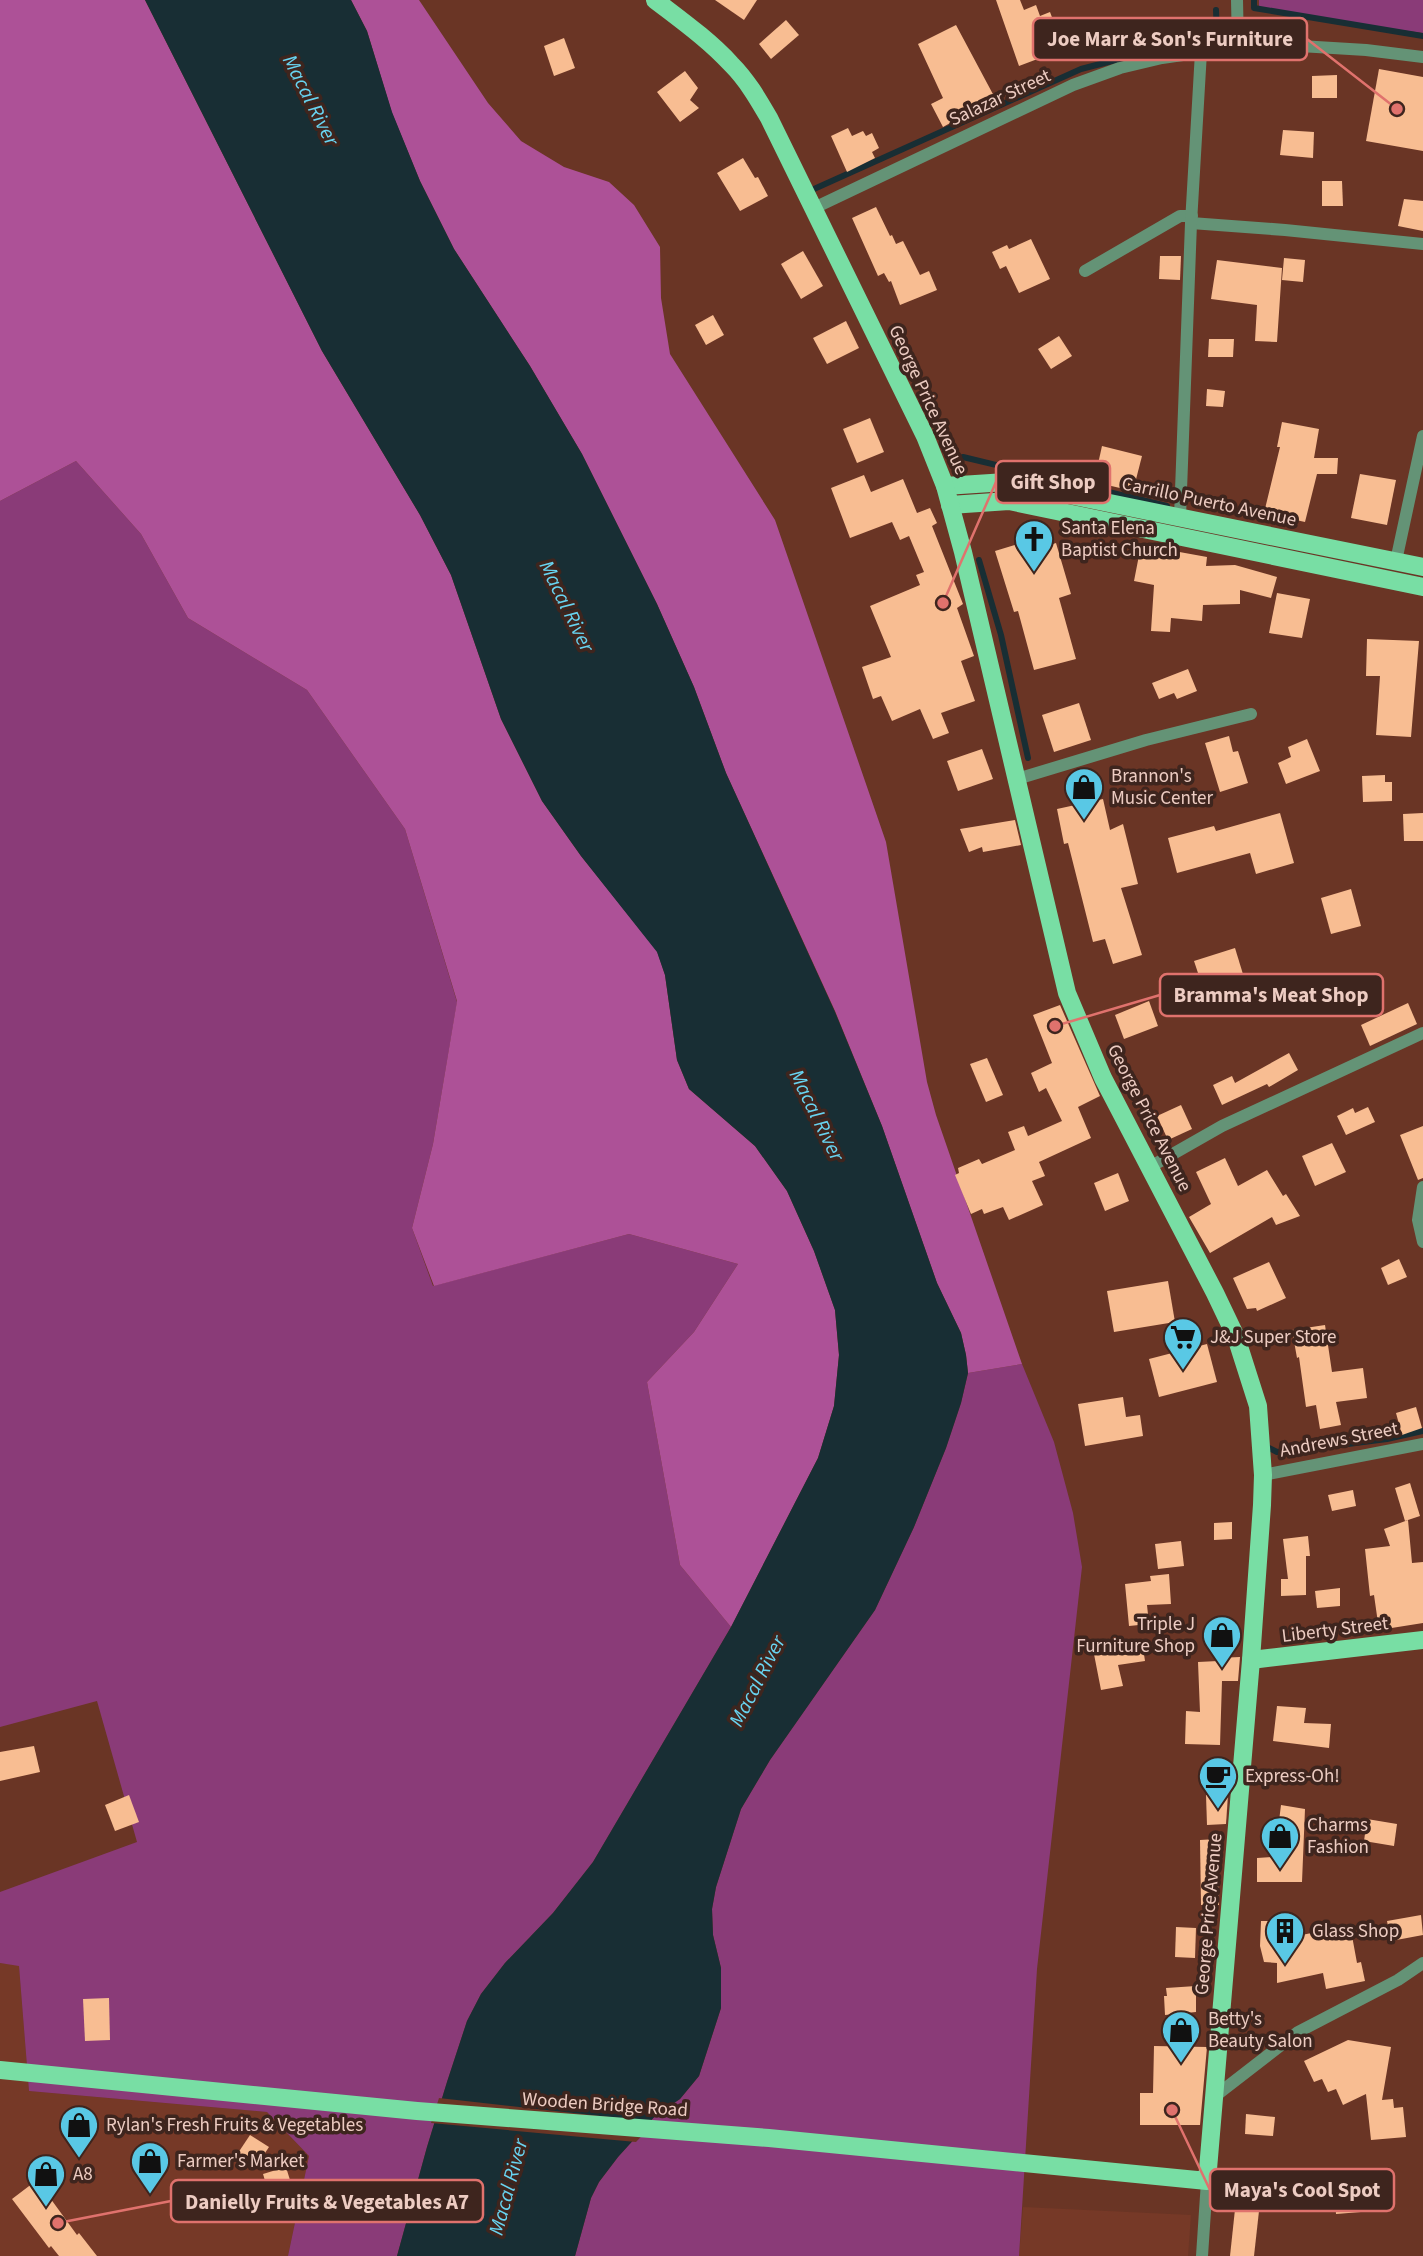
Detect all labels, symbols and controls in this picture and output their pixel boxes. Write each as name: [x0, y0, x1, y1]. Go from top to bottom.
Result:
callout: Joe Marr & Son's Furniture: [1033, 18, 1307, 60]
text: Joe Marr & Son's Furniture: [1047, 24, 1293, 54]
water label: Macal River: [275, 49, 347, 152]
street label: Salazar Street: [945, 62, 1056, 133]
street label: George Price Avenue: [881, 321, 975, 479]
callout: Gift Shop: [996, 461, 1110, 503]
text: Gift Shop: [1010, 467, 1096, 497]
street label: Carrillo Puerto Avenue: [1119, 470, 1299, 534]
place label: Santa Elena Baptist Church: [1061, 515, 1178, 564]
church icon: Santa Elena Baptist Church: [1013, 518, 1055, 573]
water label: Macal River: [532, 555, 603, 658]
place label: Brannon's Music Center: [1111, 763, 1214, 812]
shop icon: Brannon's Music Center: [1063, 766, 1105, 821]
callout: Bramma's Meat Shop: [1160, 974, 1383, 1016]
text: Bramma's Meat Shop: [1174, 980, 1368, 1010]
street label: George Price Avenue: [1100, 1039, 1198, 1197]
water label: Macal River: [782, 1064, 853, 1167]
supermarket icon: J&J Super Store: [1162, 1316, 1204, 1371]
place label: J&J Super Store: [1210, 1324, 1336, 1351]
street label: Andrews Street: [1277, 1415, 1401, 1465]
street label: Liberty Street: [1280, 1610, 1390, 1650]
place label: Triple J Furniture Shop: [1076, 1611, 1195, 1660]
shop icon: Triple J Furniture Shop: [1201, 1614, 1243, 1669]
water label: Macal River: [721, 1629, 793, 1732]
cafe icon: Express-Oh!: [1197, 1755, 1239, 1810]
place label: Express-Oh!: [1245, 1763, 1340, 1790]
place label: Charms Fashion: [1307, 1812, 1369, 1861]
shop icon: Charms Fashion: [1259, 1815, 1301, 1870]
street label: George Price Avenue: [1188, 1832, 1230, 1996]
building icon: Glass Shop: [1264, 1910, 1306, 1965]
place label: Glass Shop: [1312, 1918, 1399, 1945]
place label: Betty's Beauty Salon: [1208, 2006, 1313, 2055]
shop icon: Betty's Beauty Salon: [1160, 2009, 1202, 2064]
street label: Wooden Bridge Road: [521, 2086, 689, 2124]
shop icon: Rylan's Fresh Fruits & Vegetables: [58, 2104, 100, 2159]
place label: Rylan's Fresh Fruits & Vegetables: [106, 2112, 363, 2139]
water label: Macal River: [481, 2135, 535, 2239]
shop icon: Farmer's Market: [129, 2140, 171, 2195]
place label: Farmer's Market: [177, 2148, 305, 2175]
shop icon: A8: [25, 2153, 67, 2208]
place label: A8: [73, 2161, 93, 2188]
callout: Maya's Cool Spot: [1210, 2169, 1394, 2211]
text: Maya's Cool Spot: [1224, 2175, 1380, 2205]
callout: Danielly Fruits & Vegetables A7: [171, 2180, 483, 2222]
text: Danielly Fruits & Vegetables A7: [185, 2187, 469, 2217]

